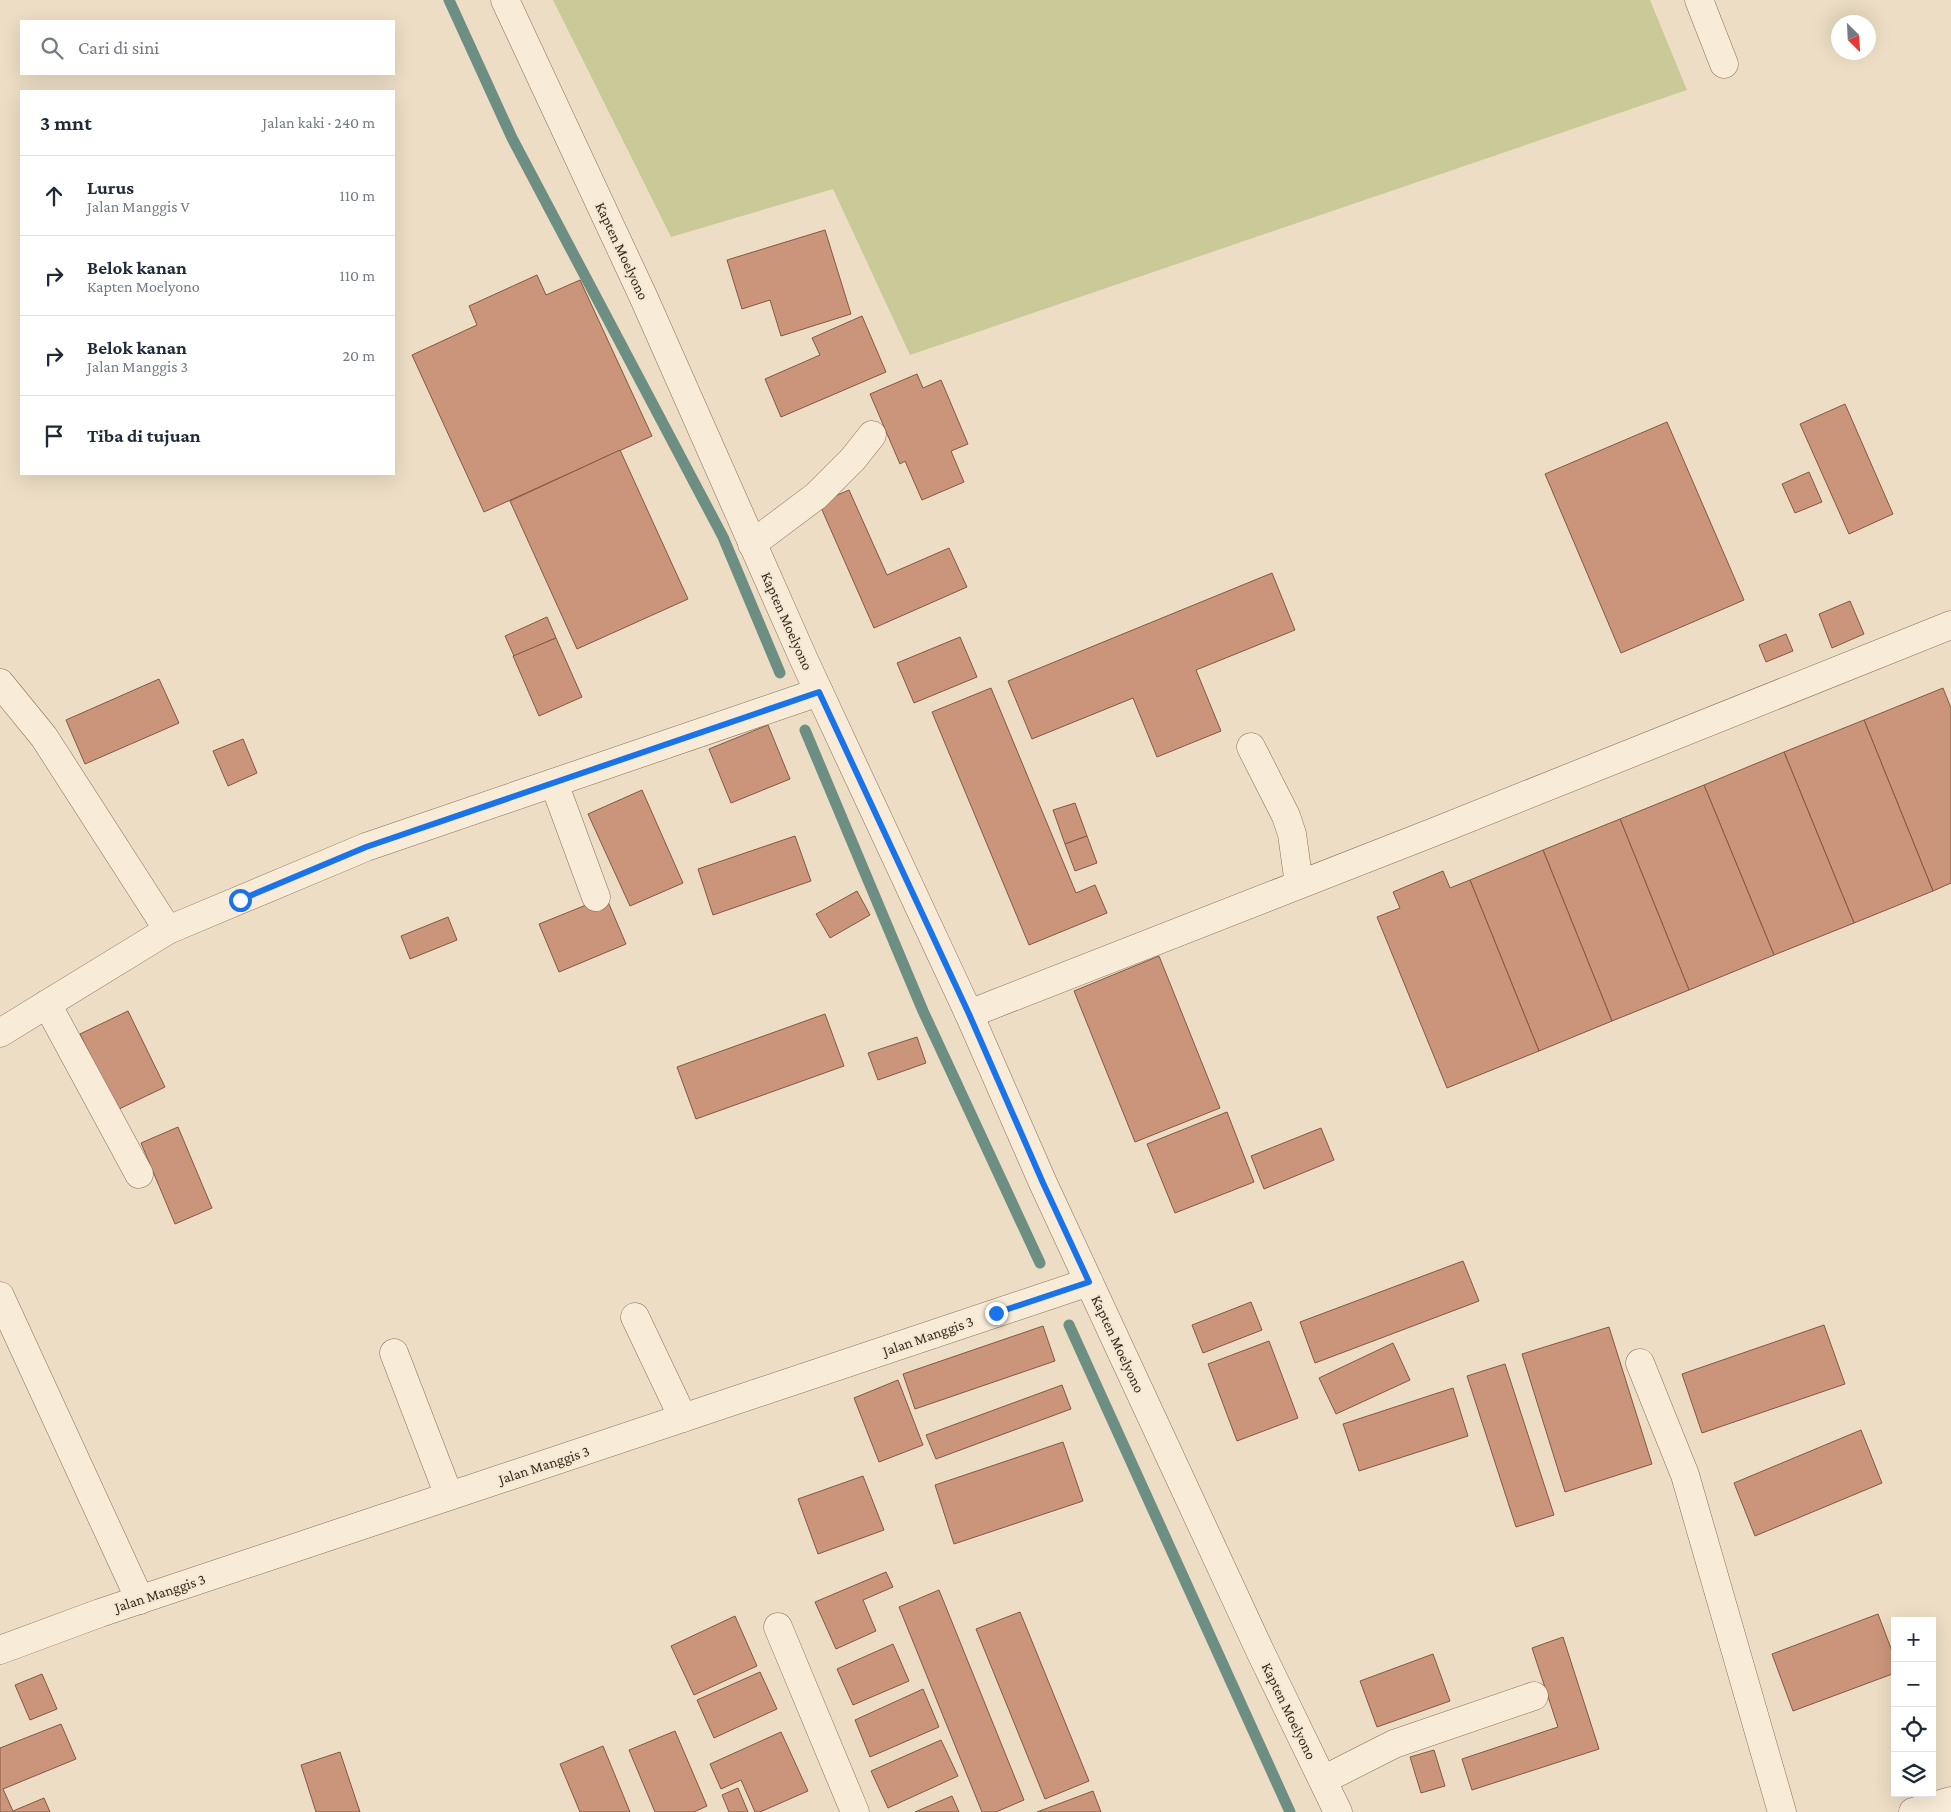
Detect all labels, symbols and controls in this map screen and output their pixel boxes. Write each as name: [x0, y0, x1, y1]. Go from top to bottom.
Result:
north arrow: [1831, 15, 1876, 60]
search box: [20, 20, 395, 75]
icon: search: [38, 34, 66, 62]
text: Cari di sini: [78, 37, 159, 58]
text: 3 mnt: [40, 111, 92, 135]
text: Jalan kaki · 240 m: [262, 114, 375, 131]
text: Lurus: [87, 177, 134, 198]
icon: ahead: [40, 182, 68, 210]
text: 110 m: [339, 187, 375, 204]
text: Jalan Manggis V: [87, 198, 190, 215]
street label: Kapten Moelyono: [591, 200, 652, 303]
text: Belok kanan: [87, 257, 187, 278]
icon: right: [40, 262, 68, 290]
text: 110 m: [339, 267, 375, 284]
text: Kapten Moelyono: [87, 278, 200, 295]
text: Belok kanan: [87, 337, 187, 358]
icon: right: [40, 342, 68, 370]
text: 20 m: [342, 347, 375, 364]
text: Jalan Manggis 3: [87, 358, 188, 375]
icon: arrive: [40, 422, 68, 450]
text: Tiba di tujuan: [87, 425, 201, 446]
street label: Kapten Moelyono: [757, 569, 816, 673]
route start: [229, 889, 252, 912]
street label: Kapten Moelyono: [1087, 1293, 1148, 1396]
route end: [985, 1302, 1008, 1325]
street label: Jalan Manggis 3: [879, 1313, 976, 1361]
street label: Jalan Manggis 3: [495, 1443, 592, 1489]
street label: Jalan Manggis 3: [111, 1571, 208, 1617]
map controls: [1891, 1617, 1936, 1797]
button: +: [1891, 1617, 1936, 1662]
street label: Kapten Moelyono: [1258, 1660, 1319, 1762]
button: −: [1891, 1662, 1936, 1707]
button: locate: [1891, 1707, 1936, 1752]
button: layers: [1891, 1752, 1936, 1797]

